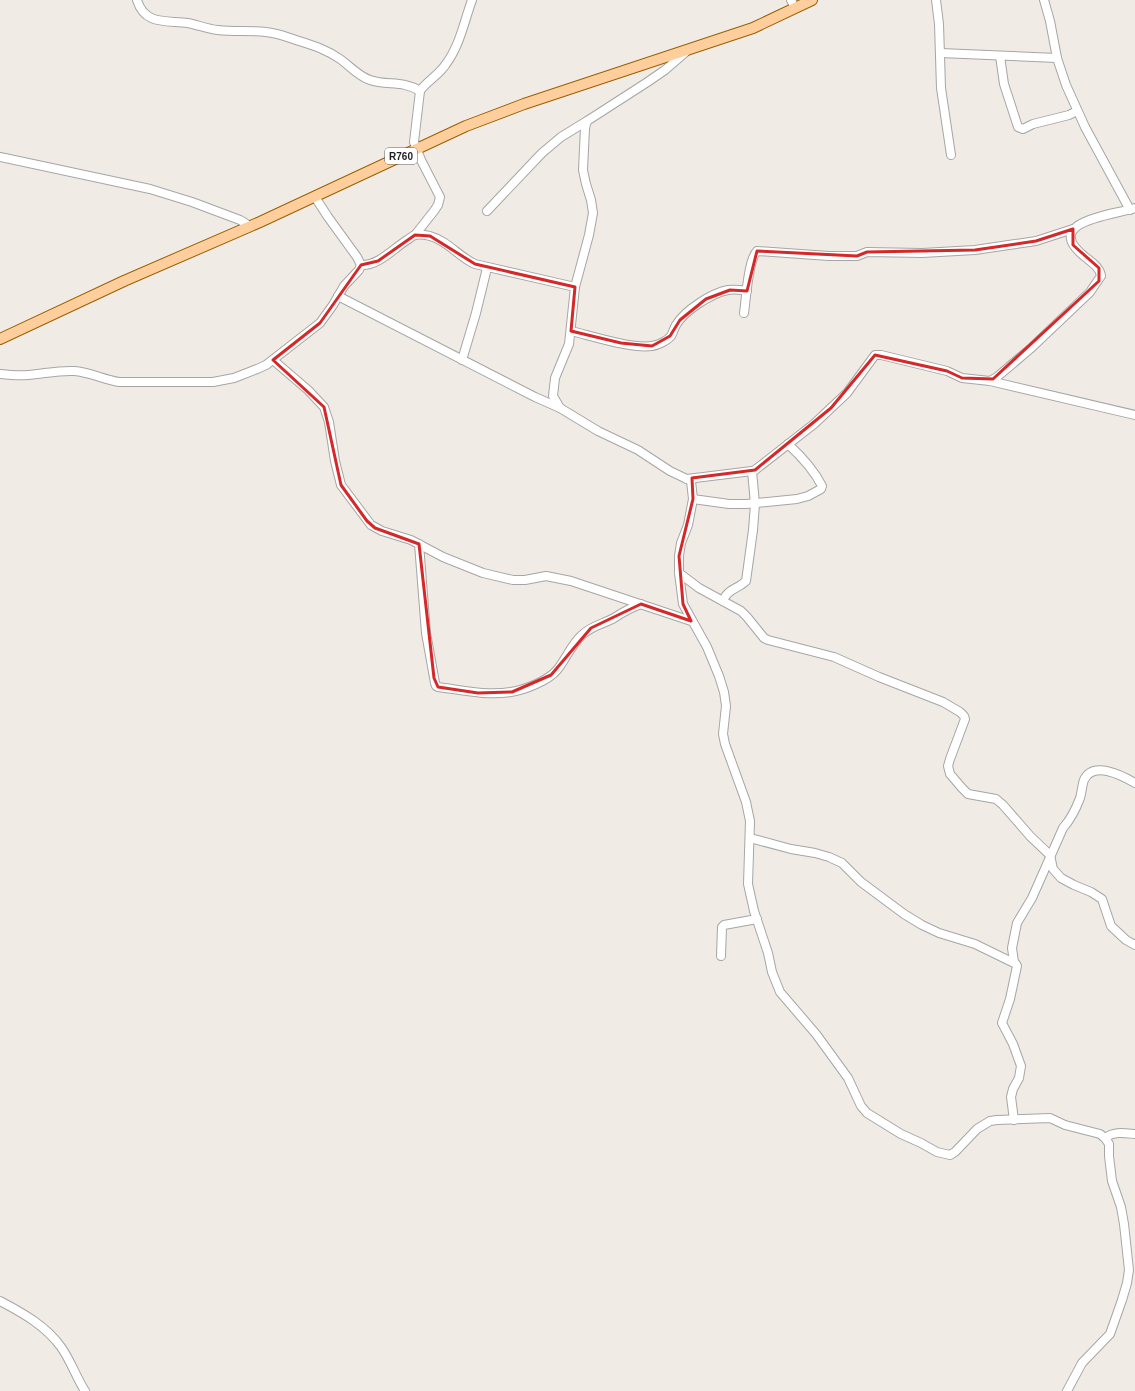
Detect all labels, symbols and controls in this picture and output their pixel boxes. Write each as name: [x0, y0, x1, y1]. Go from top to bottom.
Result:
road number: R760: [385, 148, 417, 164]

